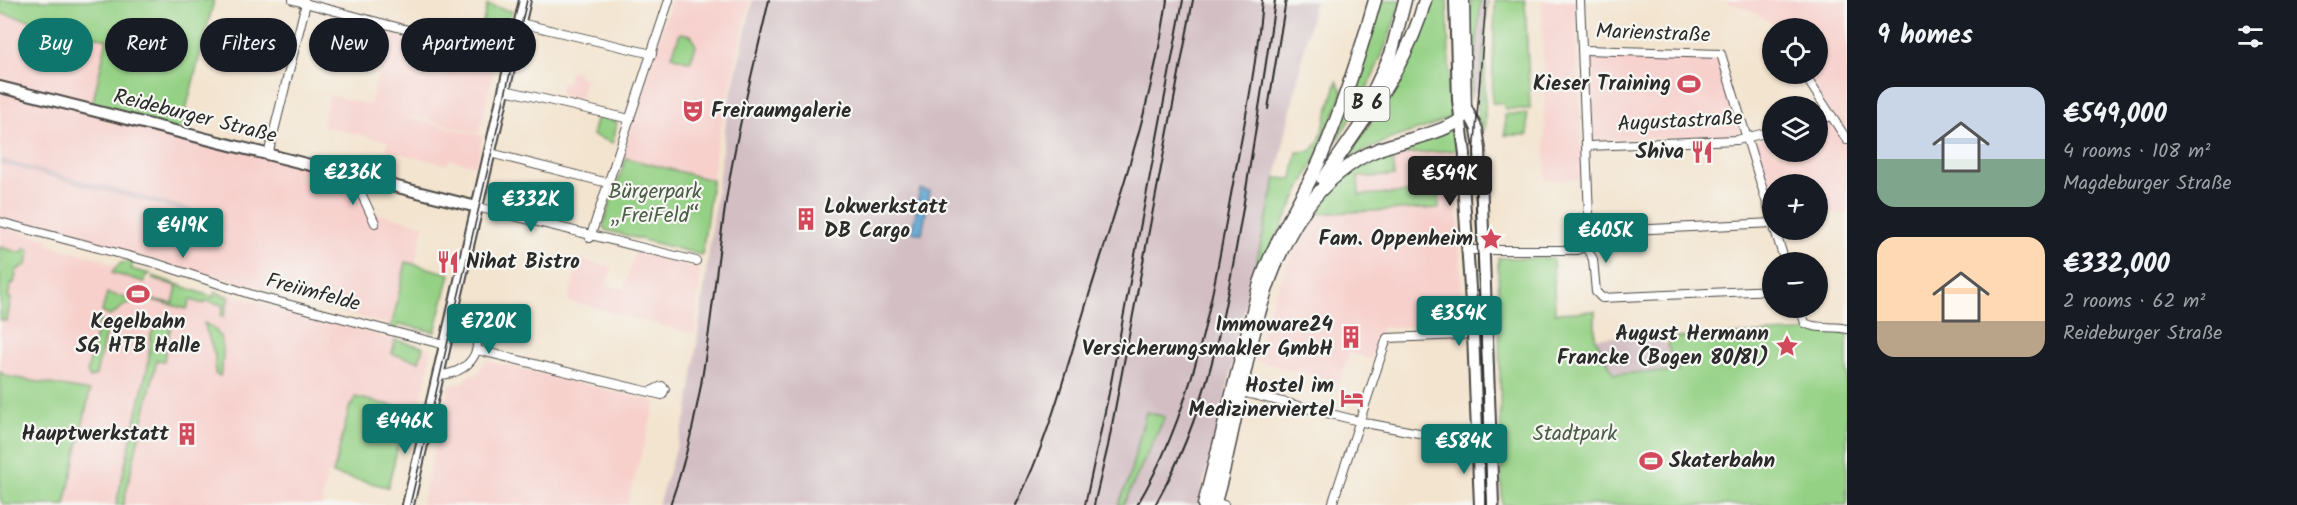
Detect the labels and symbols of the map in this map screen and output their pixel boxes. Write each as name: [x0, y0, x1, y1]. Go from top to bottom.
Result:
street label: Marienstraße: [1595, 16, 1711, 53]
place label: Kieser Training: [1533, 68, 1671, 101]
sports icon: Kieser Training: [1676, 71, 1702, 97]
street label: Reideburger Straße: [110, 81, 281, 153]
road number: B 6: [1344, 87, 1390, 121]
place label: Freiraumgalerie: [711, 95, 851, 128]
theatre icon: Freiraumgalerie: [680, 98, 706, 124]
street label: Augustastraße: [1616, 102, 1744, 142]
place label: Shiva: [1636, 136, 1684, 169]
restaurant icon: Shiva: [1689, 139, 1715, 165]
pin: €236K: [311, 155, 395, 206]
pin: €549K: [1408, 156, 1492, 207]
park label: Bürgerpark „FreiFeld“: [608, 176, 702, 233]
pin: €332K: [489, 182, 573, 233]
place label: Lokwerkstatt DB Cargo: [824, 191, 948, 248]
building icon: Lokwerkstatt DB Cargo: [793, 206, 819, 232]
pin: €419K: [141, 208, 225, 259]
pin: €605K: [1564, 213, 1648, 264]
place label: Fam. Oppenheim: [1318, 223, 1473, 256]
place icon: Fam. Oppenheim: [1478, 226, 1504, 252]
place label: Nihat Bistro: [466, 246, 580, 279]
restaurant icon: Nihat Bistro: [435, 249, 461, 275]
street label: Freiimfelde: [262, 265, 364, 322]
sports icon: Kegelbahn SG HTB Halle: [125, 281, 151, 307]
pin: €354K: [1417, 296, 1501, 347]
pin: €720K: [447, 304, 531, 355]
place label: Kegelbahn SG HTB Halle: [76, 306, 200, 363]
place label: Immoware24 Versicherungsmakler GmbH: [1082, 309, 1334, 366]
place label: August Hermann Francke (Bogen 80/81): [1557, 318, 1769, 375]
building icon: Immoware24 Versicherungsmakler GmbH: [1338, 324, 1364, 350]
place icon: August Hermann Francke (Bogen 80/81): [1774, 333, 1800, 359]
place label: Hostel im Medizinerviertel: [1189, 370, 1334, 427]
hotel icon: Hostel im Medizinerviertel: [1339, 385, 1365, 411]
pin: €446K: [363, 404, 447, 455]
place label: Hauptwerkstatt: [22, 418, 170, 451]
park label: Stadtpark: [1533, 418, 1617, 451]
building icon: Hauptwerkstatt: [174, 421, 200, 447]
pin: €584K: [1422, 424, 1506, 475]
place label: Skaterbahn: [1669, 445, 1775, 478]
sports icon: Skaterbahn: [1638, 448, 1664, 474]

